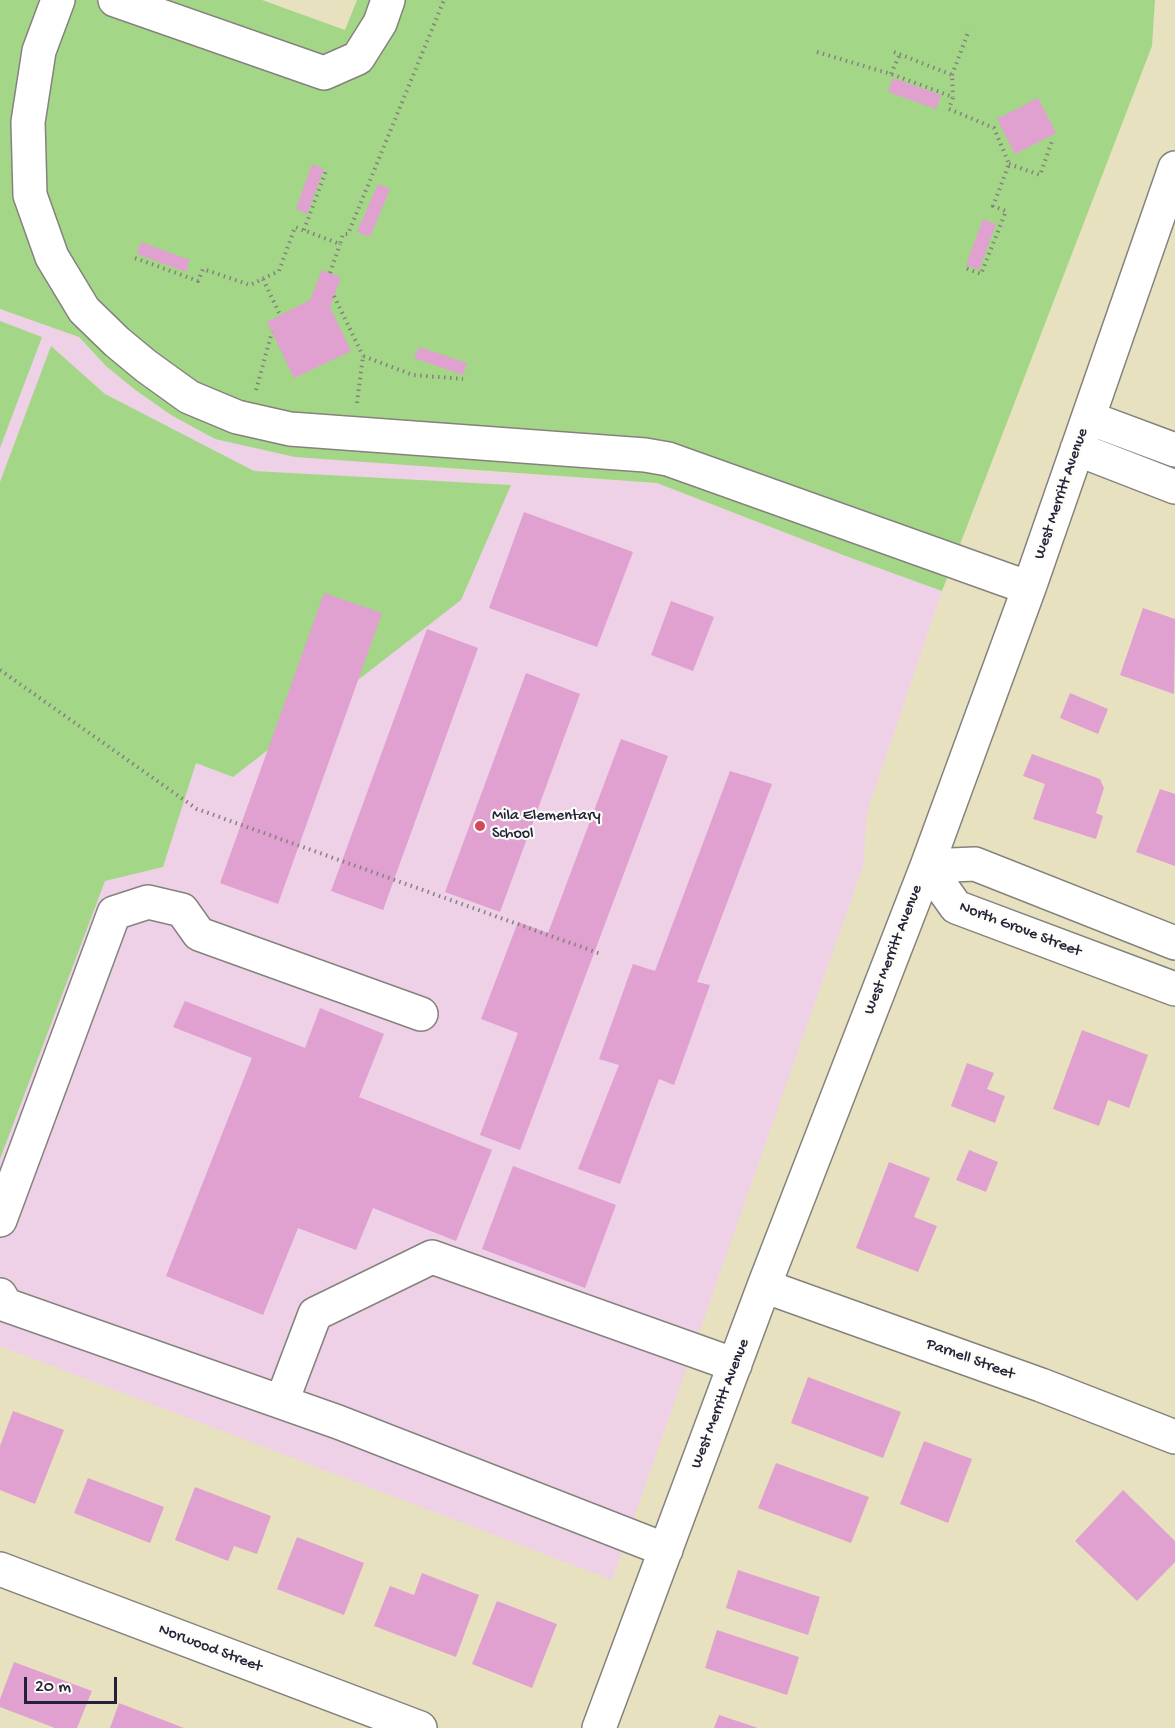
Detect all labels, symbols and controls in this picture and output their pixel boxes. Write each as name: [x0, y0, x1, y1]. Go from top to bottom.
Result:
street label: West Merritt Avenue: [1031, 426, 1093, 562]
place label: Mila Elementary School: [492, 807, 601, 845]
marker: Mila Elementary School: [473, 819, 487, 833]
street label: West Merritt Avenue: [860, 883, 928, 1017]
street label: North Grove Street: [956, 898, 1084, 962]
street label: Parnell Street: [923, 1335, 1017, 1385]
street label: West Merritt Avenue: [687, 1337, 755, 1471]
street label: Norwood Street: [156, 1620, 264, 1678]
scale bar: [27, 1665, 120, 1703]
text: 20 m: [35, 1677, 71, 1698]

